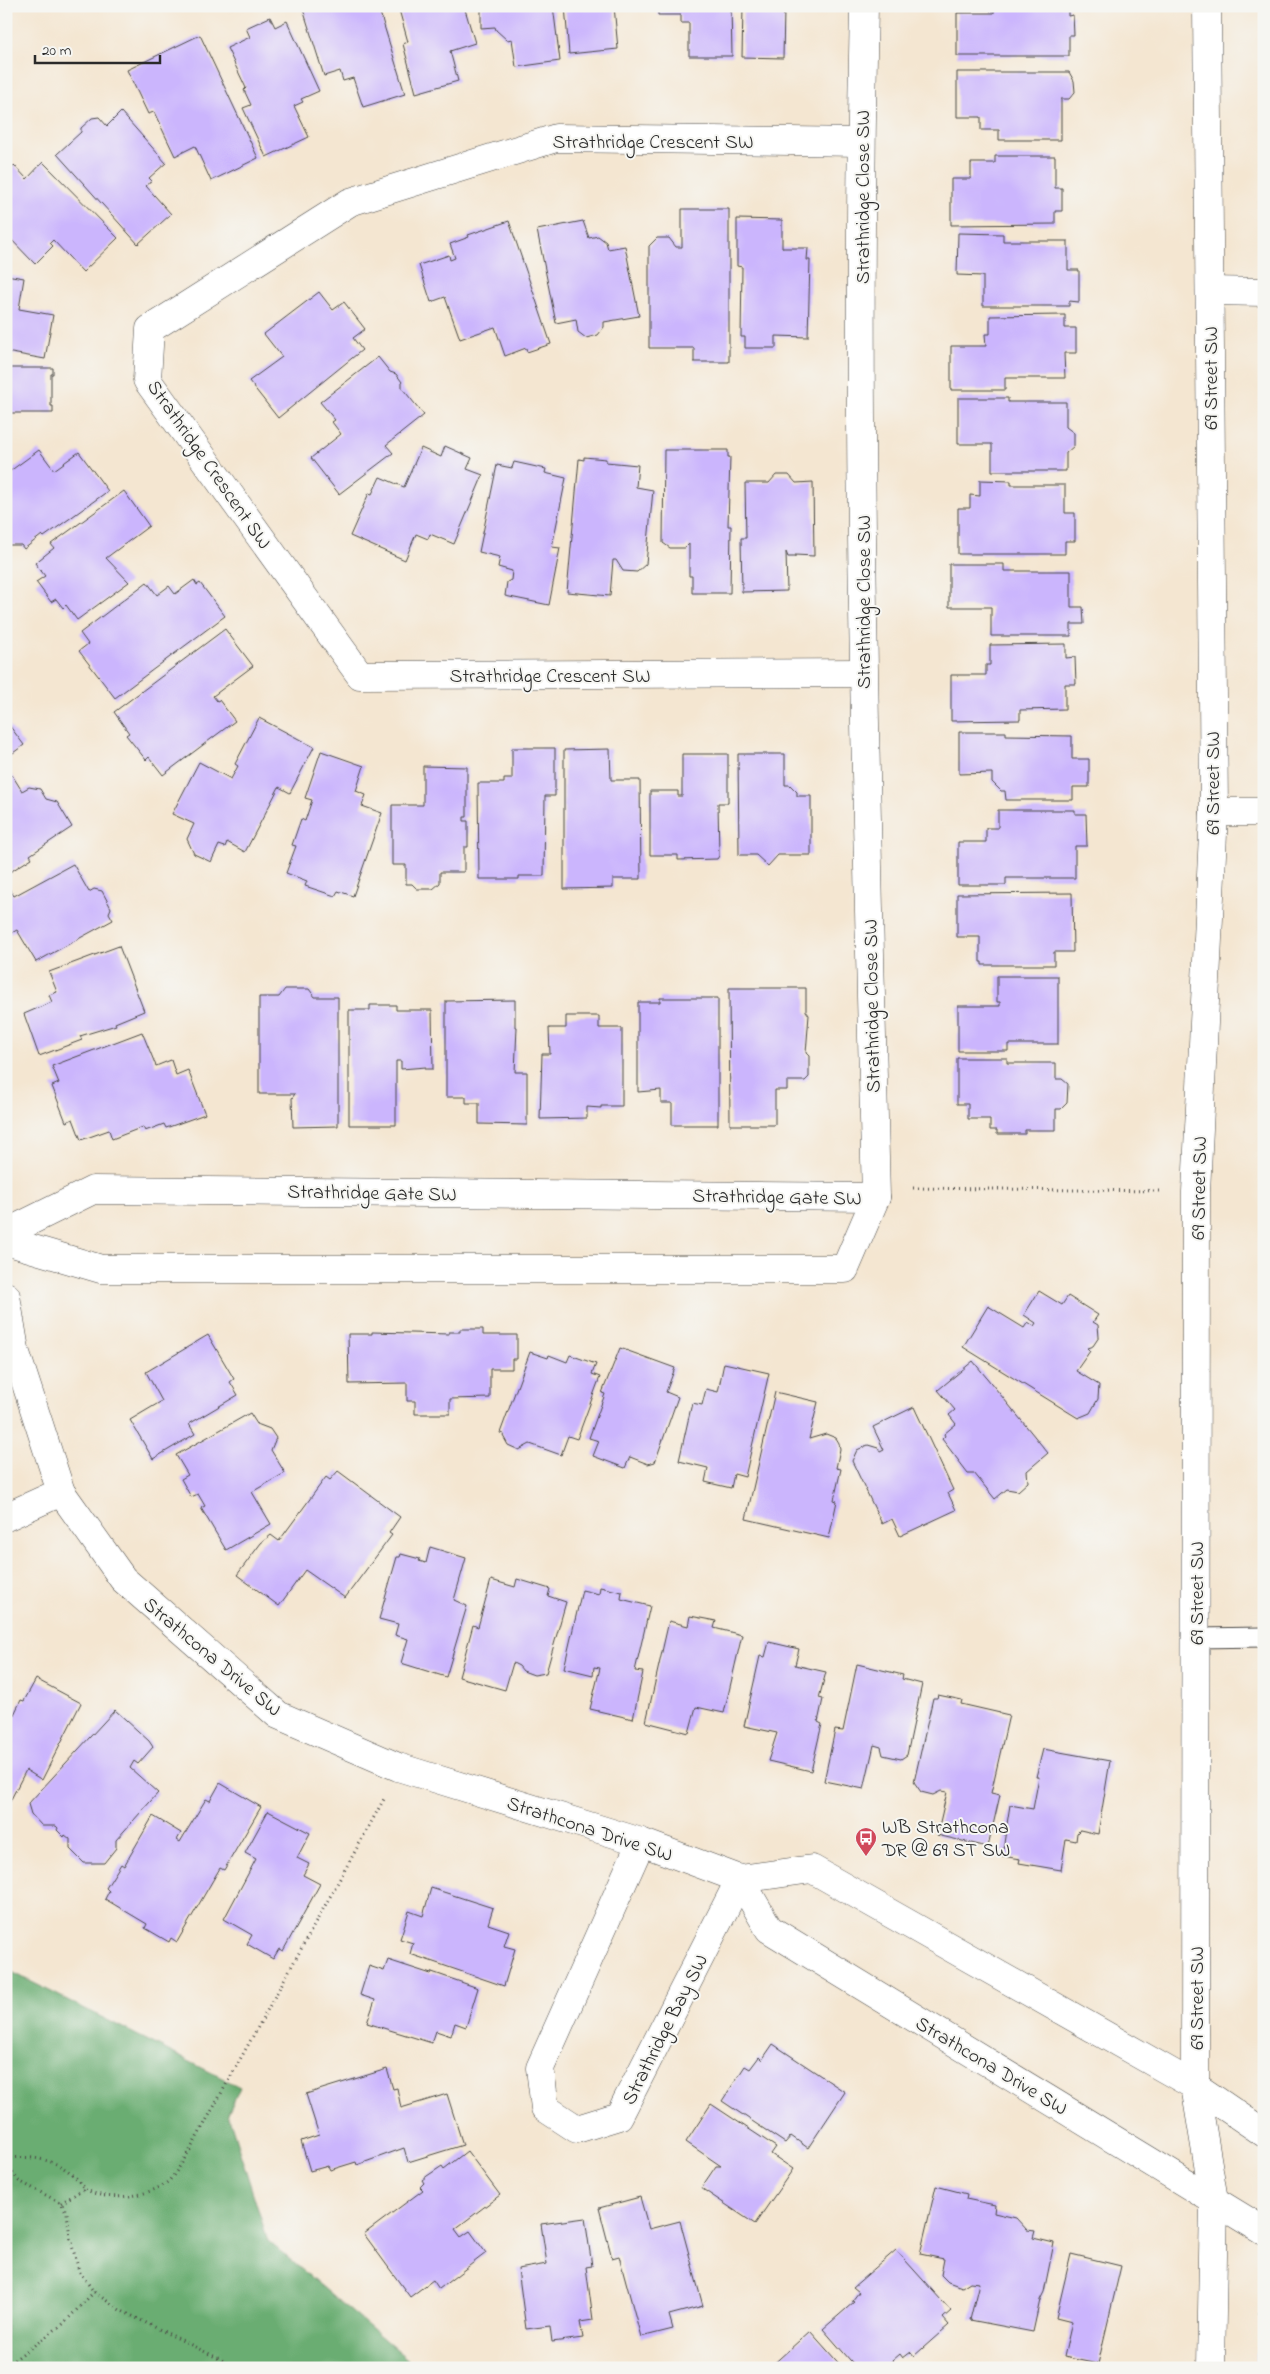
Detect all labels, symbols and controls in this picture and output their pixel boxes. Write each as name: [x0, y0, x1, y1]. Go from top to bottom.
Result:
scale bar: [35, 32, 160, 64]
text: 20 m: [42, 40, 72, 62]
street label: Strathridge Close SW: [850, 110, 880, 284]
street label: Strathridge Crescent SW: [553, 129, 753, 159]
street label: 69 Street SW: [1198, 326, 1227, 430]
street label: Strathridge Crescent SW: [138, 375, 277, 557]
street label: Strathridge Close SW: [851, 515, 881, 689]
street label: Strathridge Crescent SW: [450, 663, 650, 693]
street label: 69 Street SW: [1200, 731, 1229, 835]
street label: Strathridge Close SW: [857, 919, 891, 1093]
street label: 69 Street SW: [1185, 1136, 1216, 1240]
street label: Strathridge Gate SW: [287, 1179, 457, 1211]
street label: Strathridge Gate SW: [692, 1183, 862, 1215]
street label: 69 Street SW: [1184, 1541, 1213, 1645]
street label: Strathcona Drive SW: [136, 1591, 287, 1725]
street label: Strathcona Drive SW: [503, 1790, 676, 1871]
place label: WB Strathcona DR @ 69 ST SW: [881, 1814, 1010, 1866]
bus stop icon: WB Strathcona DR @ 69 ST SW: [854, 1826, 878, 1857]
street label: 69 Street SW: [1184, 1946, 1213, 2050]
street label: Strathridge Bay SW: [616, 1950, 718, 2111]
street label: Strathcona Drive SW: [909, 2010, 1072, 2124]

